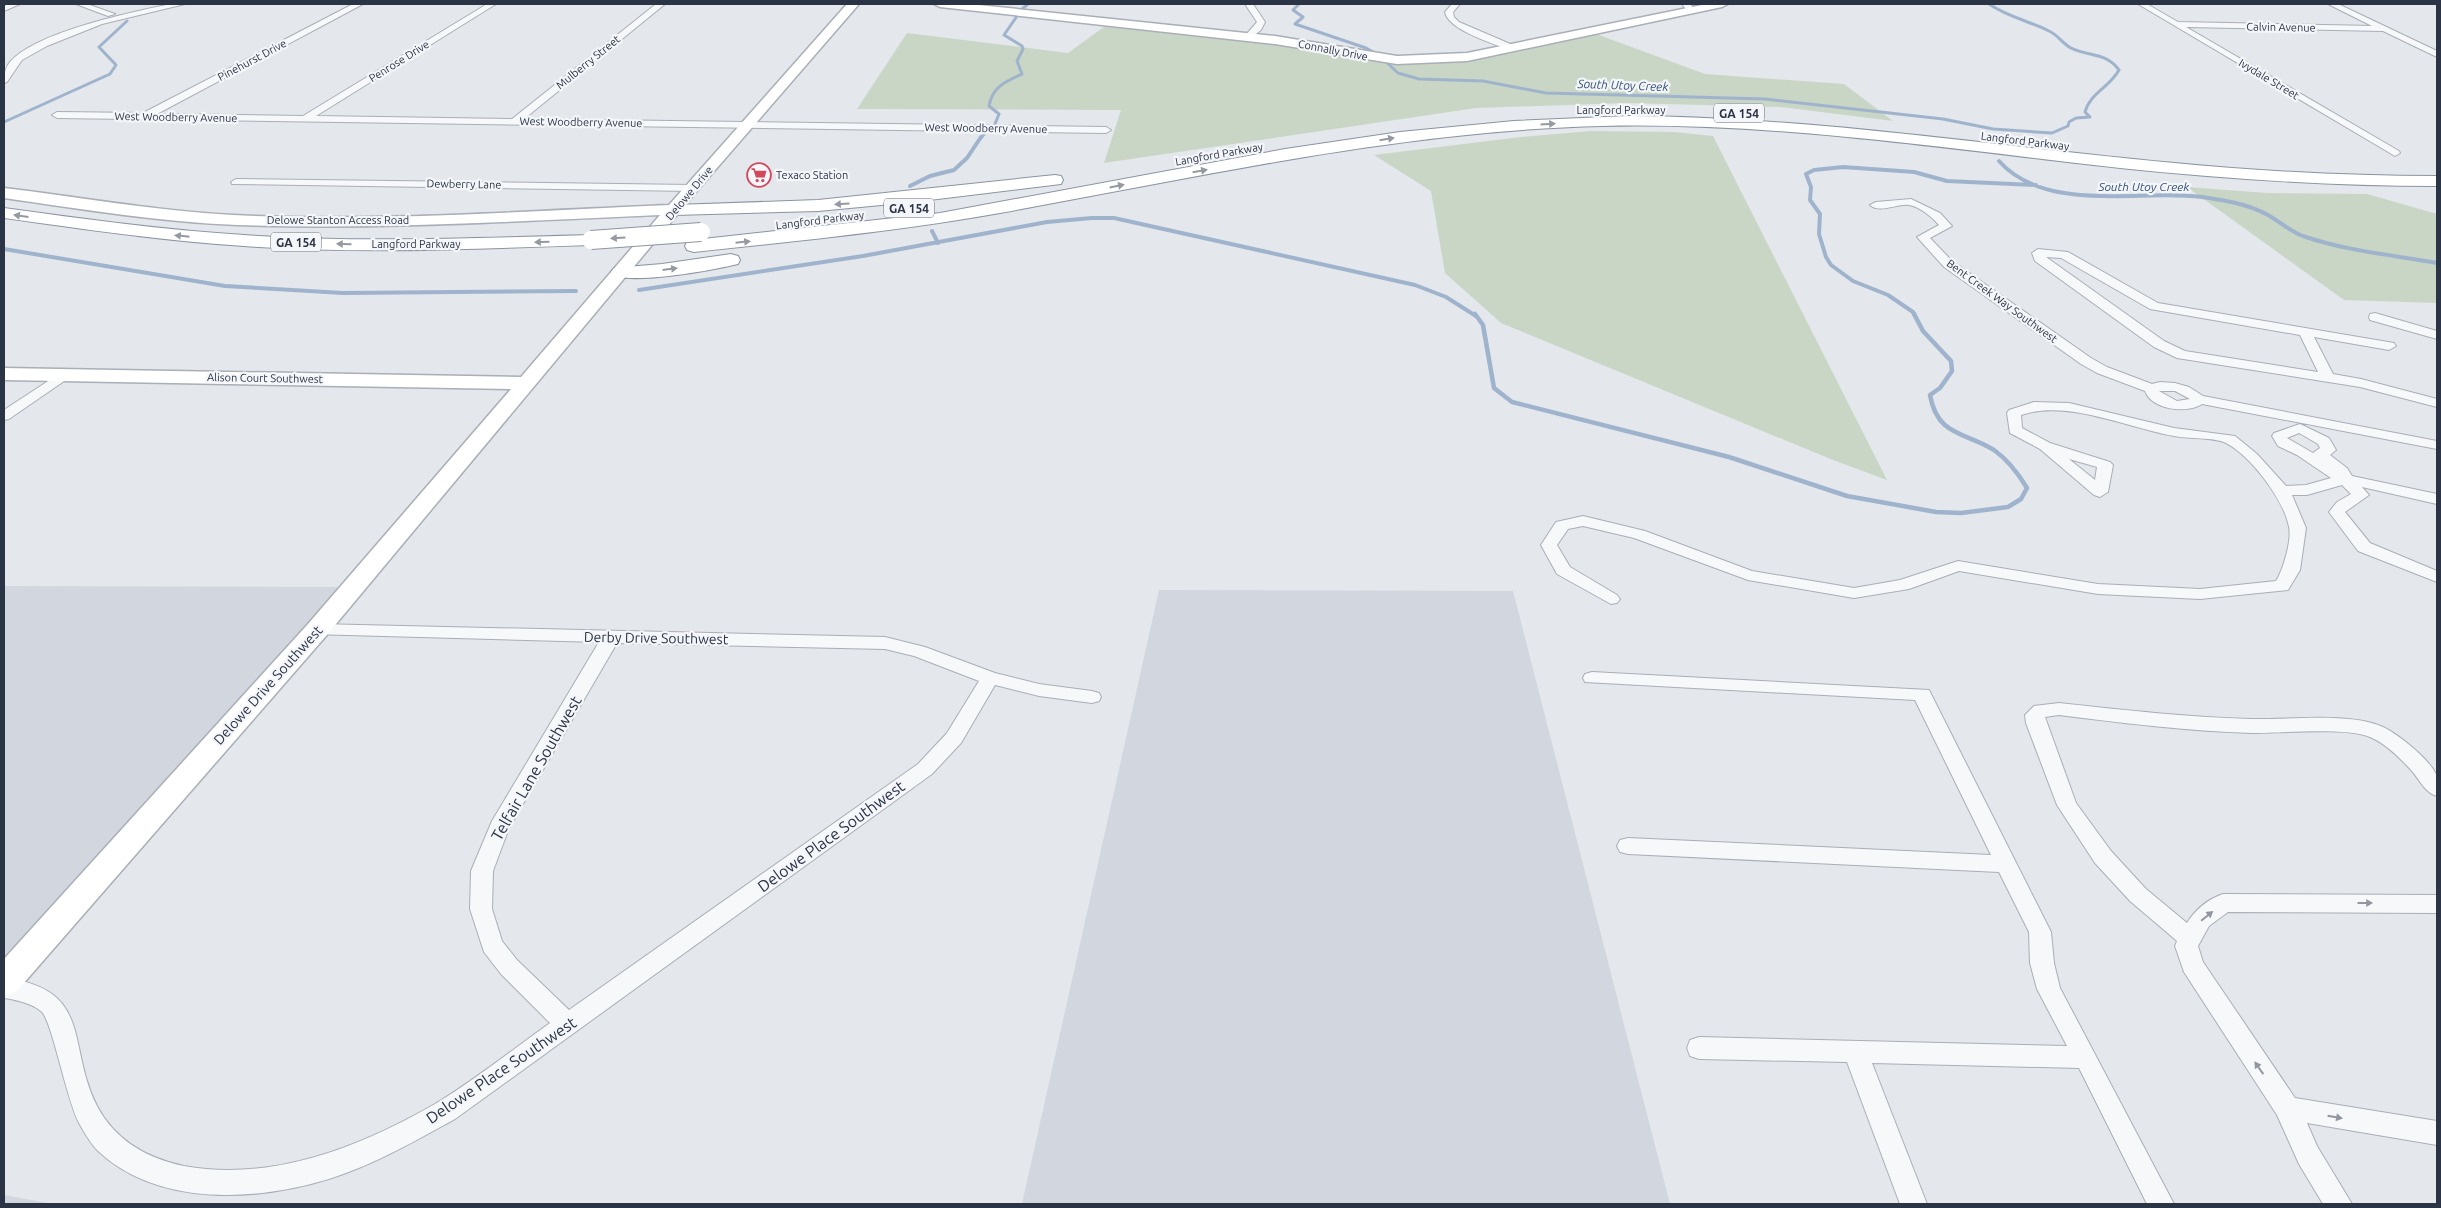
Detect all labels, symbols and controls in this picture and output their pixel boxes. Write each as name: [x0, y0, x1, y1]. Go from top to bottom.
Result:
street label: Calvin Avenue: [2246, 20, 2316, 34]
street label: Mulberry Street: [554, 32, 623, 91]
street label: Pinehurst Drive: [216, 37, 288, 83]
street label: Connally Drive: [1297, 37, 1369, 63]
street label: Penrose Drive: [367, 38, 431, 84]
street label: Ivydale Street: [2237, 56, 2302, 102]
water label: South Utoy Creek: [1576, 77, 1670, 93]
street label: Langford Parkway: [1577, 104, 1666, 116]
road number: GA 154: [1714, 104, 1764, 122]
street label: West Woodberry Avenue: [114, 110, 238, 124]
street label: West Woodberry Avenue: [519, 115, 643, 129]
one-way arrow: [1541, 120, 1557, 128]
street label: West Woodberry Avenue: [924, 121, 1048, 135]
street label: Langford Parkway: [1980, 130, 2071, 152]
one-way arrow: [1379, 135, 1395, 143]
street label: Langford Parkway: [1174, 140, 1265, 168]
supermarket icon: Texaco Station: [746, 162, 772, 188]
street label: Delowe Drive: [663, 164, 715, 222]
one-way arrow: [1192, 166, 1208, 174]
place label: Texaco Station: [776, 169, 848, 181]
street label: Dewberry Lane: [426, 177, 502, 191]
water label: South Utoy Creek: [2098, 180, 2190, 193]
one-way arrow: [1110, 182, 1125, 190]
road number: GA 154: [884, 198, 934, 218]
one-way arrow: [833, 200, 849, 208]
street label: Langford Parkway: [775, 209, 866, 231]
one-way arrow: [13, 211, 29, 219]
street label: Delowe Stanton Access Road: [267, 214, 409, 226]
one-way arrow: [174, 232, 190, 240]
road number: GA 154: [271, 232, 321, 252]
one-way arrow: [609, 235, 625, 243]
one-way arrow: [735, 237, 751, 245]
street label: Langford Parkway: [372, 238, 461, 250]
one-way arrow: [534, 238, 550, 246]
one-way arrow: [336, 239, 352, 247]
street label: Bent Creek Way Southwest: [1944, 257, 2060, 345]
one-way arrow: [662, 265, 678, 273]
street label: Alison Court Southwest: [207, 371, 324, 385]
street label: Delowe Drive Southwest: [210, 622, 326, 748]
street label: Derby Drive Southwest: [584, 629, 729, 647]
street label: Telfair Lane Southwest: [487, 692, 585, 843]
street label: Delowe Place Southwest: [754, 776, 909, 895]
one-way arrow: [2357, 899, 2373, 907]
one-way arrow: [2200, 910, 2213, 921]
street label: Delowe Place Southwest: [423, 1013, 580, 1127]
one-way arrow: [2254, 1061, 2264, 1075]
one-way arrow: [2327, 1113, 2343, 1121]

